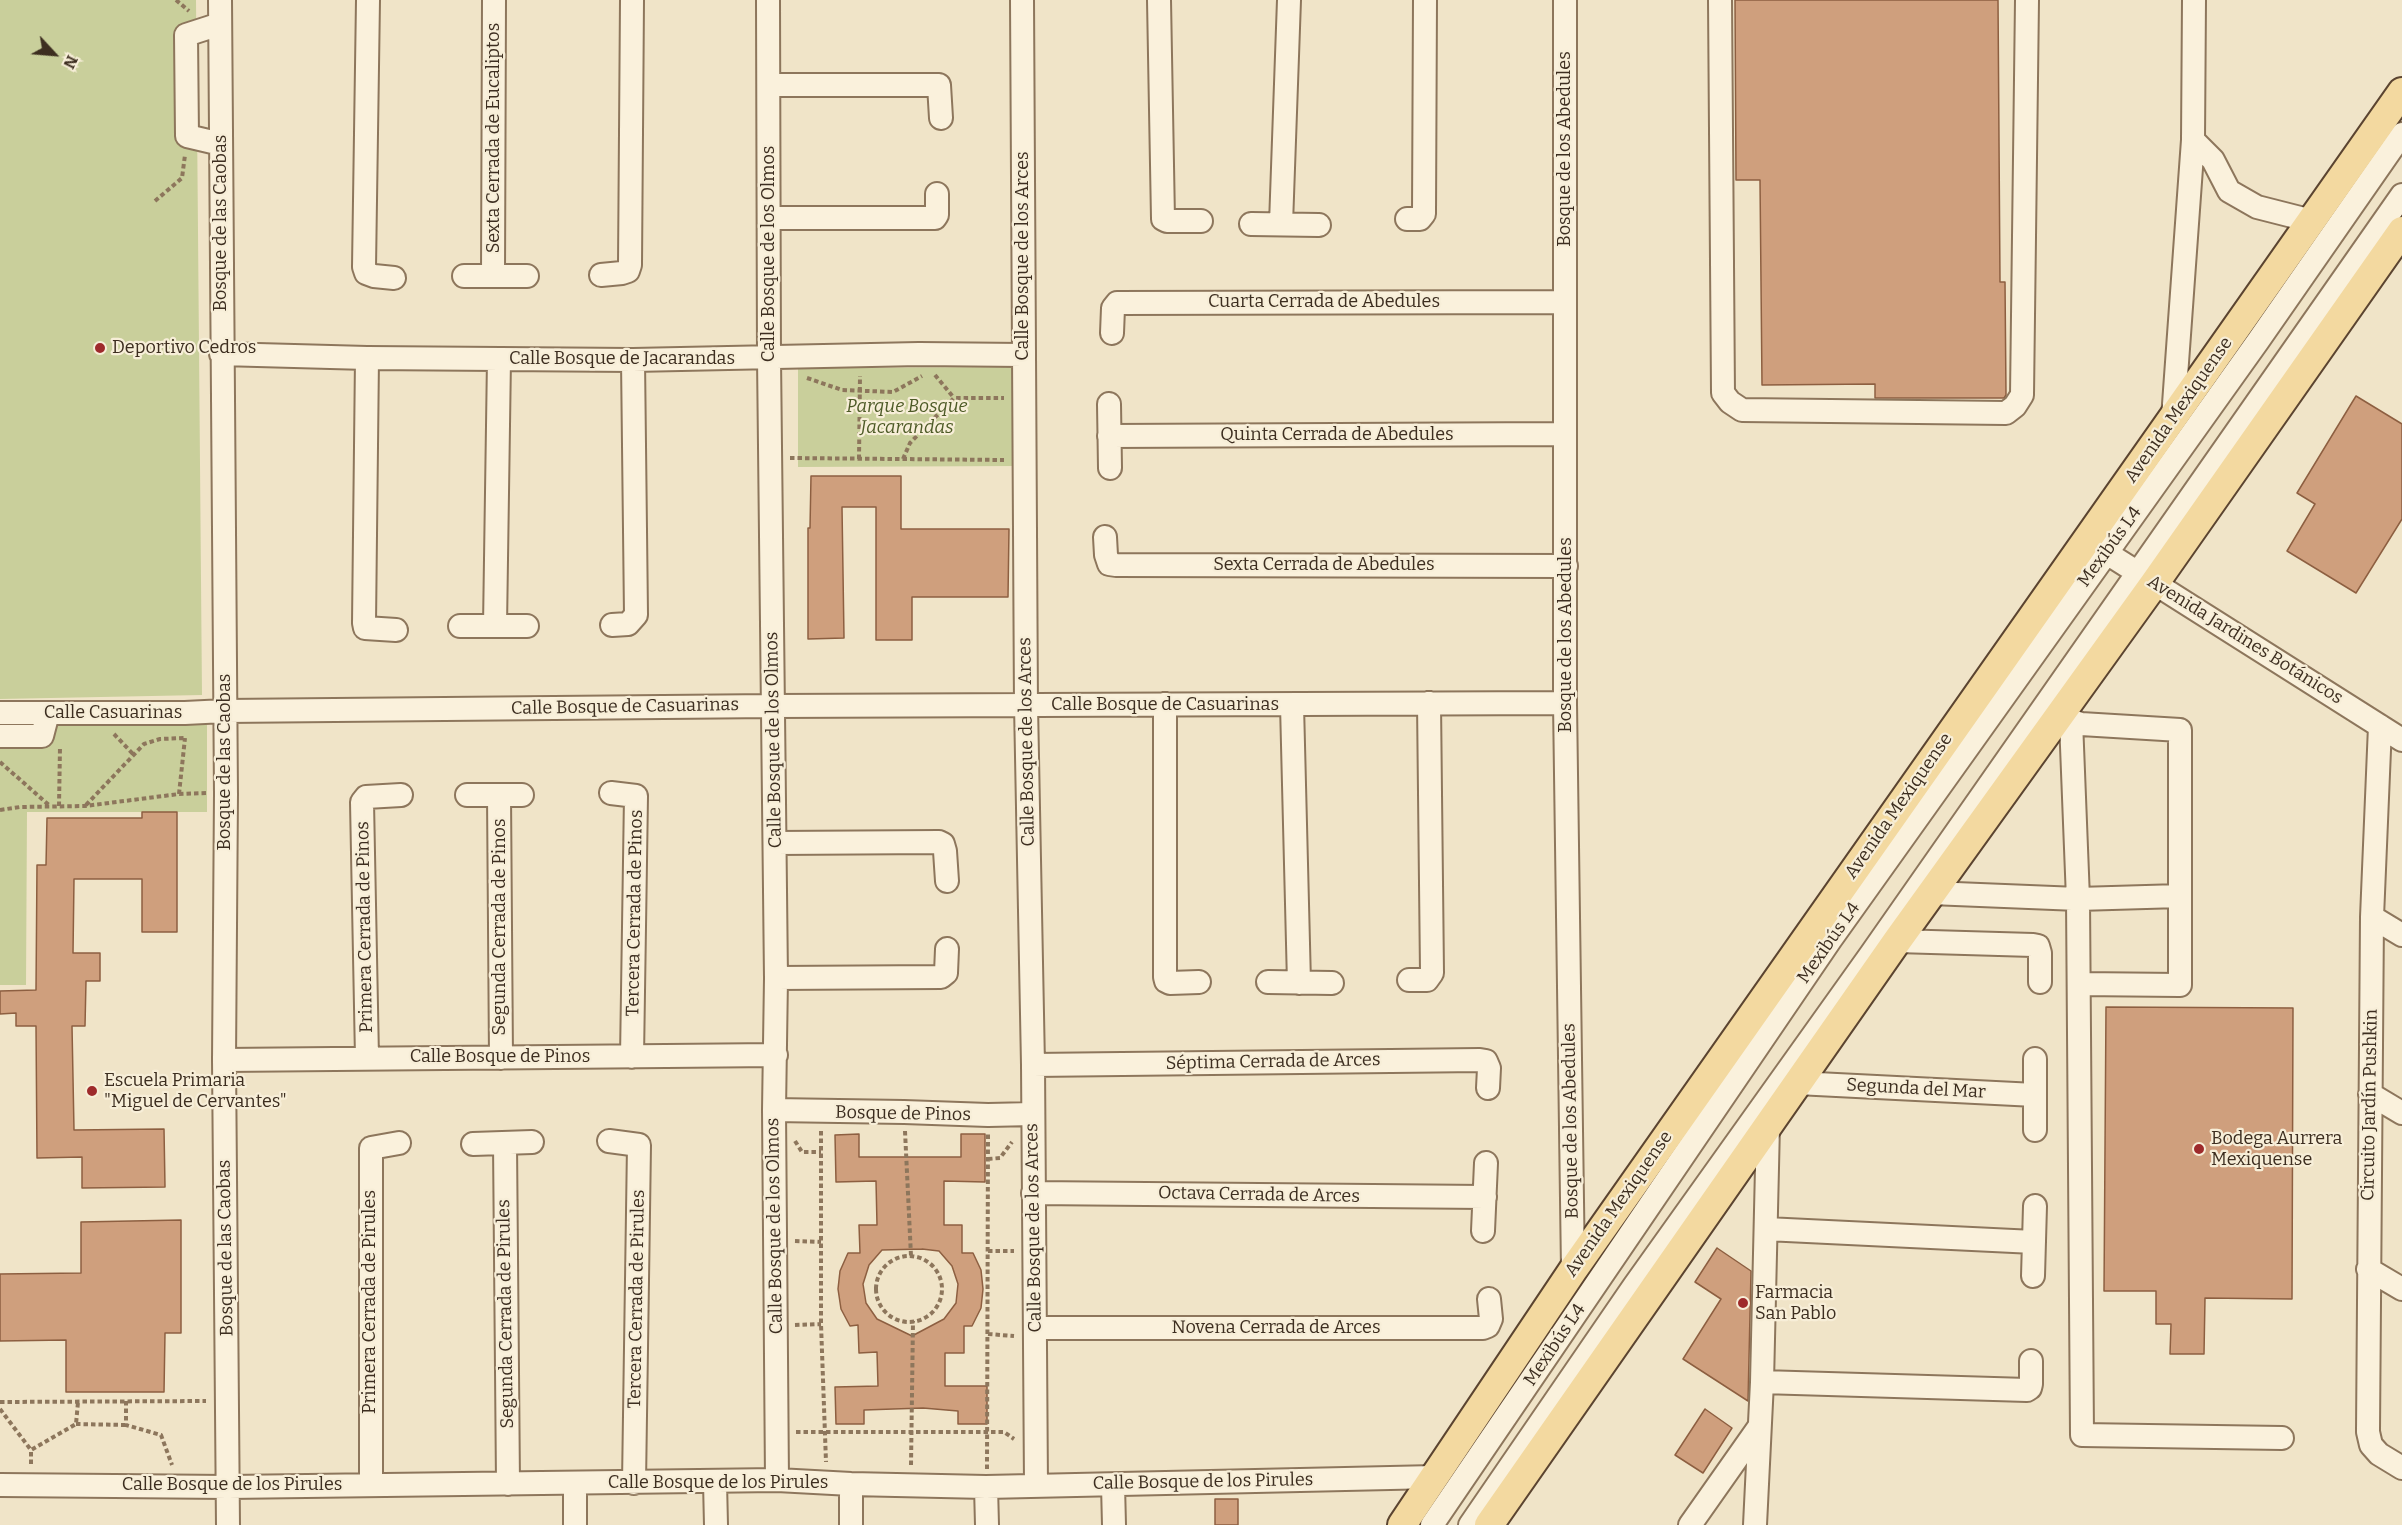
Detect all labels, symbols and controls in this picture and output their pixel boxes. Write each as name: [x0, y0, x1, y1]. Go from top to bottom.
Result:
street label: Sexta Cerrada de Eucaliptos: [483, 23, 505, 253]
north arrow: [24, 24, 84, 84]
street label: Bosque de los Abedules: [1554, 51, 1576, 247]
text: N: [59, 52, 82, 72]
street label: Bosque de las Caobas: [210, 135, 232, 311]
street label: Calle Bosque de los Olmos: [758, 146, 780, 362]
street label: Calle Bosque de los Arces: [1012, 151, 1034, 361]
street label: Cuarta Cerrada de Abedules: [1208, 291, 1440, 313]
street label: Avenida Mexiquense: [2121, 333, 2237, 487]
place label: Deportivo Cedros: [112, 337, 256, 359]
marker: Deportivo Cedros: [93, 341, 107, 355]
street label: Calle Bosque de Jacarandas: [509, 348, 735, 370]
park label: Parque Bosque Jacarandas: [846, 396, 968, 438]
street label: Quinta Cerrada de Abedules: [1220, 424, 1454, 446]
street label: Mexibús L4: [2074, 503, 2146, 591]
street label: Bosque de los Abedules: [1555, 537, 1577, 733]
street label: Sexta Cerrada de Abedules: [1213, 554, 1435, 576]
street label: Avenida Jardines Botánicos: [2143, 571, 2347, 709]
street label: Calle Bosque de los Olmos: [761, 631, 787, 849]
street label: Calle Bosque de los Arces: [1014, 637, 1040, 847]
street label: Bosque de las Caobas: [214, 674, 236, 850]
street label: Calle Bosque de Casuarinas: [511, 694, 739, 720]
street label: Calle Bosque de Casuarinas: [1051, 694, 1279, 716]
street label: Calle Casuarinas: [44, 702, 182, 724]
street label: Avenida Mexiquense: [1841, 729, 1957, 883]
street label: Tercera Cerrada de Pinos: [622, 809, 648, 1017]
street label: Segunda Cerrada de Pinos: [489, 818, 511, 1036]
street label: Primera Cerrada de Pinos: [352, 821, 378, 1033]
street label: Mexibús L4: [1793, 898, 1865, 988]
street label: Circuito Jardín Pushkin: [2358, 1009, 2382, 1201]
street label: Bosque de los Abedules: [1558, 1023, 1584, 1219]
street label: Calle Bosque de Pinos: [410, 1046, 590, 1068]
street label: Séptima Cerrada de Arces: [1165, 1049, 1381, 1075]
place label: Escuela Primaria "Miguel de Cervantes": [104, 1070, 287, 1112]
street label: Segunda del Mar: [1846, 1075, 1986, 1103]
marker: Escuela Primaria "Miguel de Cervantes": [85, 1084, 99, 1098]
street label: Bosque de Pinos: [835, 1102, 971, 1126]
street label: Calle Bosque de los Olmos: [762, 1117, 788, 1335]
street label: Calle Bosque de los Arces: [1021, 1123, 1047, 1333]
street label: Avenida Mexiquense: [1561, 1127, 1677, 1281]
place label: Bodega Aurrera Mexiquense: [2211, 1128, 2342, 1170]
marker: Bodega Aurrera Mexiquense: [2192, 1142, 2206, 1156]
street label: Bosque de las Caobas: [214, 1159, 238, 1337]
street label: Octava Cerrada de Arces: [1158, 1182, 1360, 1208]
street label: Tercera Cerrada de Pirules: [624, 1189, 650, 1409]
street label: Primera Cerrada de Pirules: [359, 1190, 381, 1414]
street label: Segunda Cerrada de Pirules: [493, 1199, 519, 1429]
place label: Farmacia San Pablo: [1755, 1282, 1836, 1324]
marker: Farmacia San Pablo: [1736, 1296, 1750, 1310]
street label: Mexibús L4: [1520, 1300, 1590, 1390]
street label: Novena Cerrada de Arces: [1172, 1317, 1380, 1339]
street label: Calle Bosque de los Pirules: [1092, 1469, 1314, 1495]
street label: Calle Bosque de los Pirules: [608, 1472, 828, 1494]
street label: Calle Bosque de los Pirules: [122, 1474, 342, 1496]

